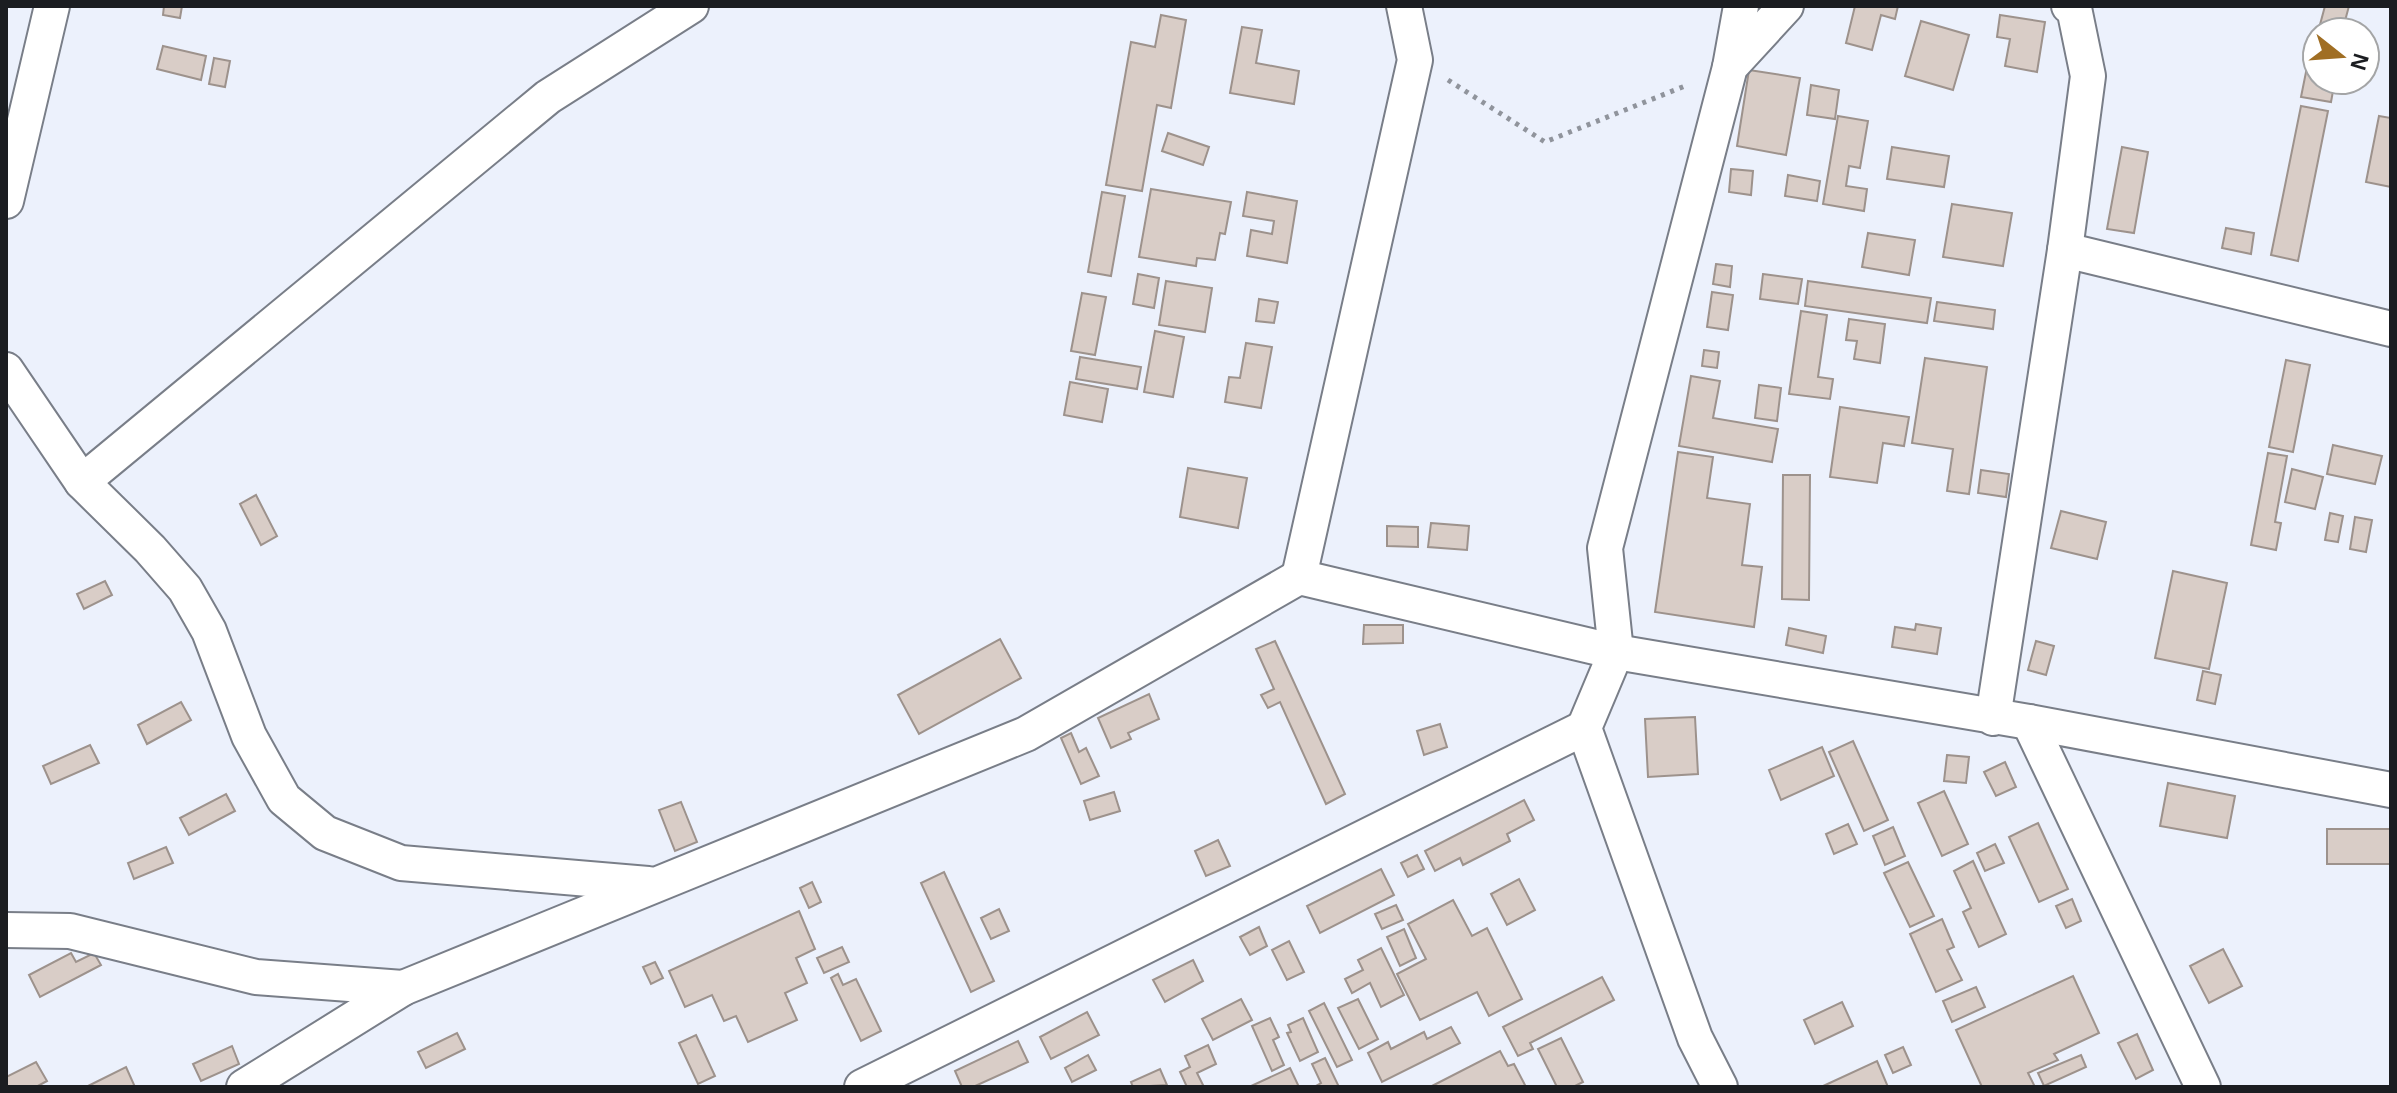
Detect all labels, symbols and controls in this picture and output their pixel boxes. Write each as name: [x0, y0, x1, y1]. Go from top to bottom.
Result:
north arrow: [2301, 16, 2381, 96]
text: N: [2345, 50, 2374, 73]

